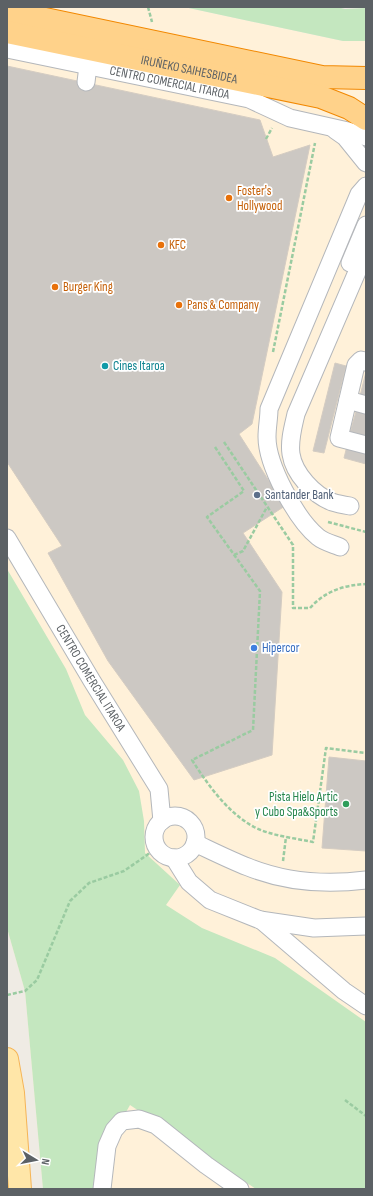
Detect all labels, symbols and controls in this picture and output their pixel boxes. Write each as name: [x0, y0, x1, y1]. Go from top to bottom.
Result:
street label: IRUÑEKO SAIHESBIDEA: [139, 52, 239, 88]
street label: CENTRO COMERCIAL ITAROA: [108, 62, 231, 103]
place label: Foster's Hollywood: [237, 183, 282, 214]
marker: Foster's Hollywood: [224, 193, 234, 203]
place label: KFC: [169, 237, 186, 253]
marker: KFC: [156, 240, 166, 250]
place label: Burger King: [63, 279, 113, 295]
marker: Burger King: [50, 282, 60, 292]
place label: Pans & Company: [187, 297, 259, 313]
marker: Pans & Company: [174, 300, 184, 310]
place label: Cines Itaroa: [113, 358, 165, 374]
marker: Cines Itaroa: [100, 361, 110, 371]
place label: Santander Bank: [265, 487, 334, 503]
marker: Santander Bank: [252, 490, 262, 500]
street label: CENTRO COMERCIAL ITAROA: [52, 622, 129, 735]
place label: Hipercor: [262, 640, 300, 656]
marker: Hipercor: [249, 643, 259, 653]
place label: Pista Hielo Artic y Cubo Spa&Sports: [255, 789, 338, 820]
marker: Pista Hielo Artic y Cubo Spa&Sports: [341, 799, 351, 809]
north arrow: [16, 1140, 56, 1180]
text: N: [38, 1158, 52, 1166]

